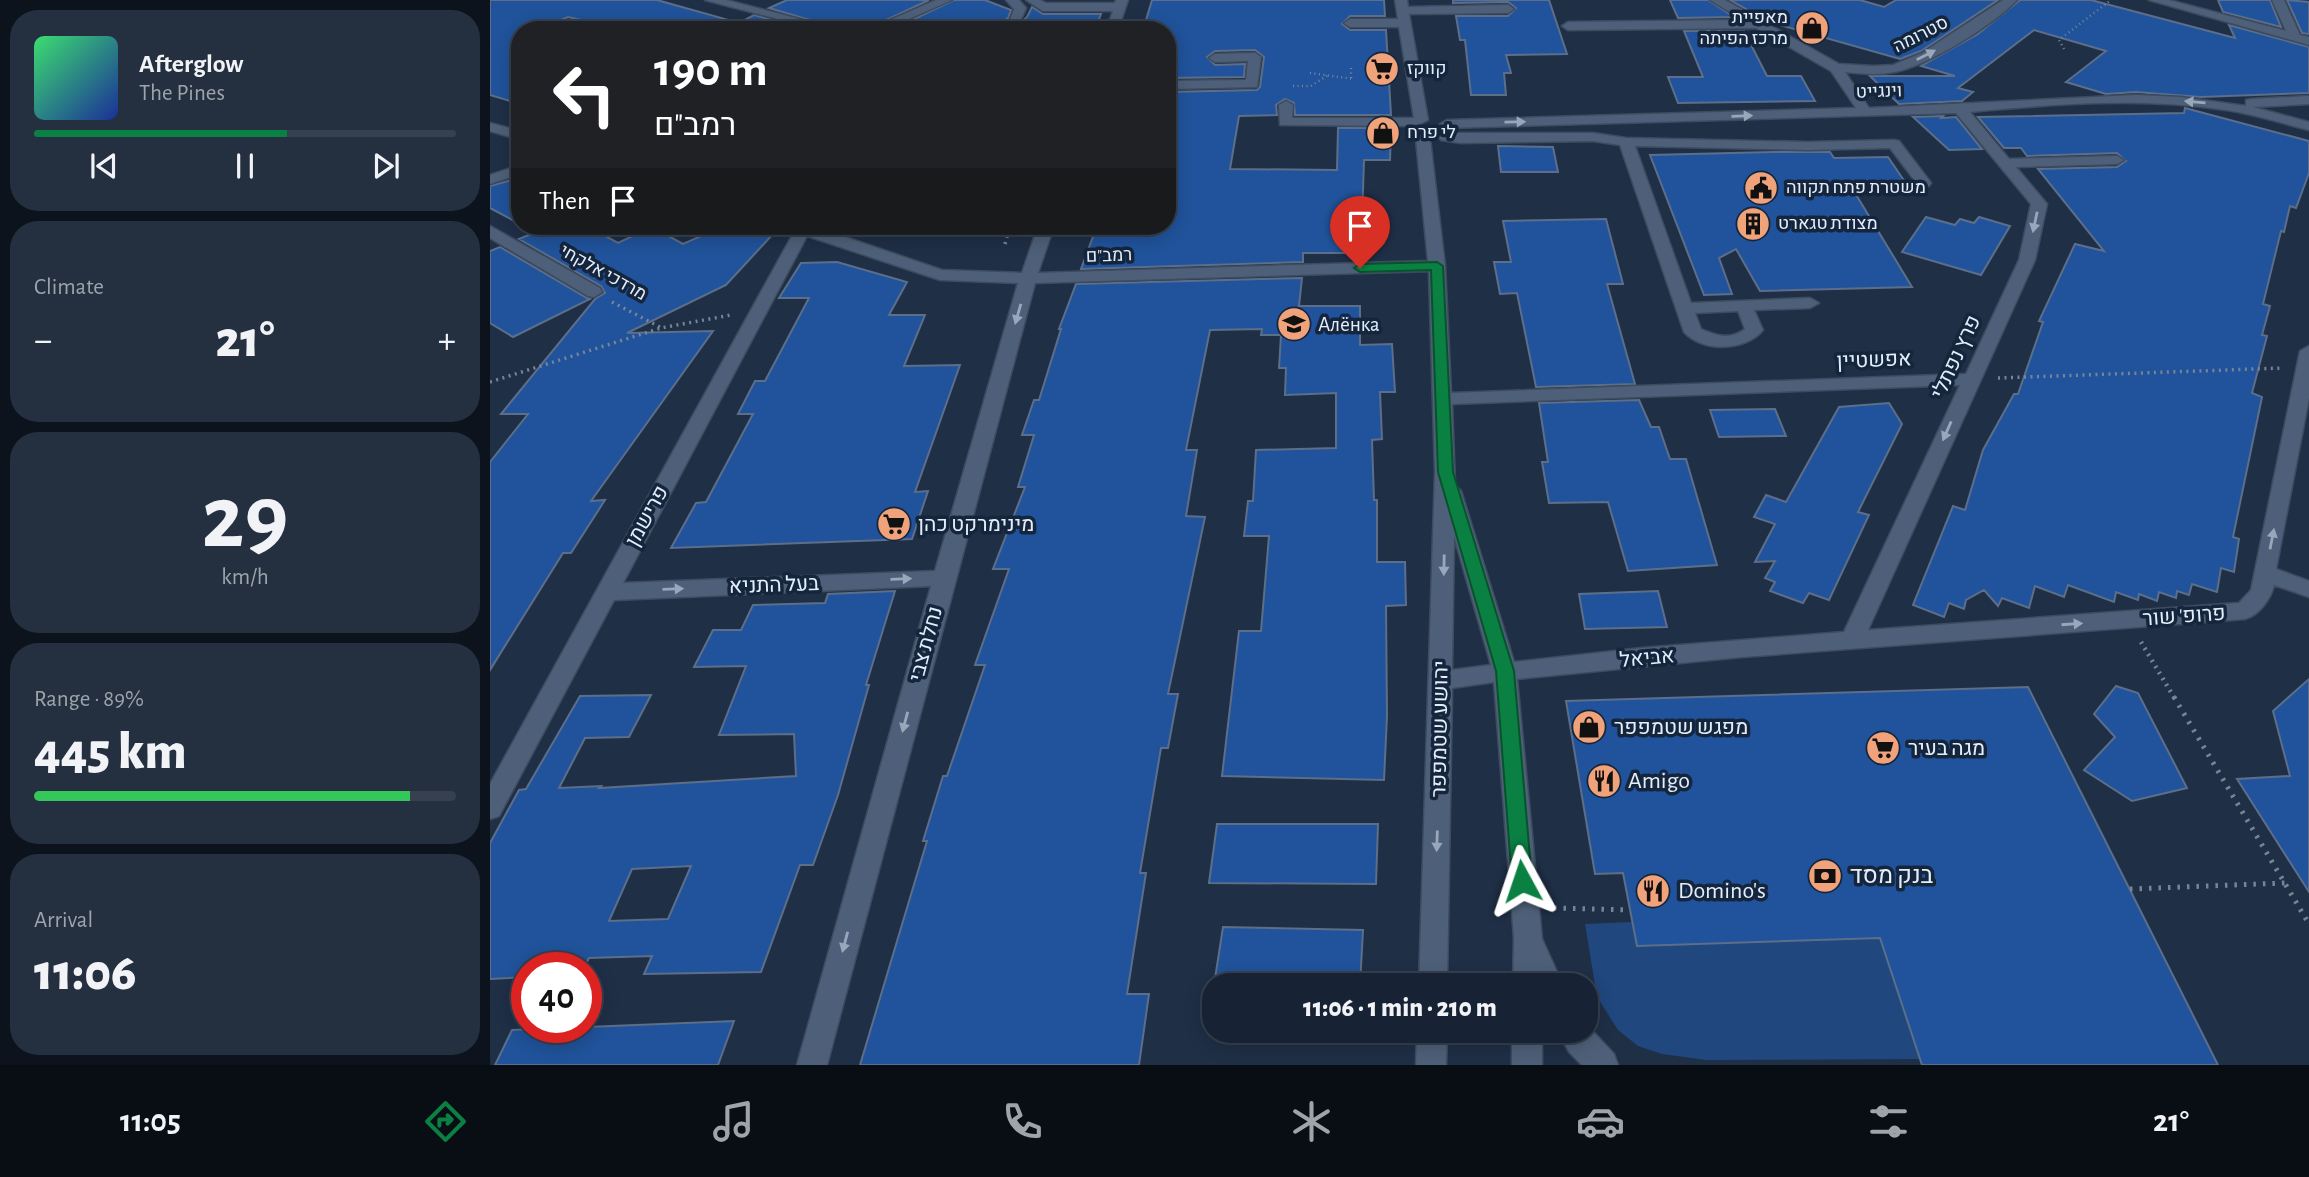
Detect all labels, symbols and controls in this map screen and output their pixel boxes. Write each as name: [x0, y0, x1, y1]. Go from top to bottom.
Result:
place label: מאפיית מרכז הפיתה: [1700, 9, 1788, 48]
shop icon: מאפיית מרכז הפיתה: [1793, 9, 1831, 47]
street label: סטרומה: [1891, 14, 1951, 56]
text: 190 m: [654, 46, 768, 95]
icon: left: [539, 49, 630, 140]
supermarket icon: קווקז: [1363, 50, 1401, 88]
one-way arrow: [1916, 50, 1936, 61]
text: Afterglow: [139, 51, 243, 77]
place label: קווקז: [1407, 60, 1446, 78]
text: The Pines: [139, 82, 225, 105]
street label: וינגייט: [1856, 82, 1902, 102]
one-way arrow: [2183, 96, 2205, 107]
text: רמב"ם: [654, 109, 736, 141]
one-way arrow: [1732, 110, 1754, 121]
shop icon: לי פרח: [1364, 114, 1402, 152]
one-way arrow: [1504, 117, 1526, 128]
place label: לי פרח: [1407, 124, 1456, 142]
icon: previous: [85, 147, 123, 185]
icon: pause: [226, 147, 264, 185]
icon: next: [367, 147, 405, 185]
public building icon: משטרת פתח תקווה: [1742, 169, 1780, 207]
place label: משטרת פתח תקווה: [1786, 179, 1926, 197]
icon: arrive: [604, 182, 642, 220]
text: Then: [539, 188, 590, 214]
pin: [1330, 196, 1390, 268]
building icon: מצודת טגארט: [1734, 205, 1772, 243]
icon: arrive: [1341, 207, 1379, 245]
one-way arrow: [2030, 211, 2041, 233]
place label: מצודת טגארט: [1778, 215, 1878, 233]
street label: מרדכי אלקחי: [557, 242, 649, 304]
street label: רמב"ם: [1086, 246, 1132, 266]
text: Climate: [34, 276, 104, 299]
one-way arrow: [1012, 303, 1023, 325]
school or university icon: Алёнка: [1275, 305, 1313, 343]
street label: פרץ נפתלי: [1928, 312, 1984, 402]
text: 21°: [215, 314, 275, 366]
place label: Алёнка: [1318, 314, 1380, 335]
text: −: [34, 322, 52, 360]
text: +: [438, 322, 456, 360]
street label: אפשטיין: [1836, 348, 1912, 372]
one-way arrow: [1941, 421, 1953, 441]
text: 29: [202, 473, 288, 564]
street label: פרישמן: [622, 482, 672, 550]
supermarket icon: מינימרקט כהן: [875, 505, 913, 543]
place label: מינימרקט כהן: [918, 514, 1034, 535]
one-way arrow: [2267, 528, 2278, 550]
one-way arrow: [1438, 554, 1449, 576]
text: km/h: [221, 566, 269, 589]
street label: בעל התניא: [728, 573, 820, 597]
one-way arrow: [890, 574, 912, 585]
one-way arrow: [663, 583, 685, 594]
street label: פרופ' שור: [2142, 603, 2226, 629]
street label: נחלת צבי: [906, 604, 946, 684]
one-way arrow: [2062, 618, 2084, 629]
street label: אביאל: [1619, 645, 1675, 671]
street label: יהושע שטמפפר: [1428, 660, 1452, 798]
text: Range · 89%: [34, 688, 144, 711]
shop icon: מפגש שטמפפר: [1570, 708, 1608, 746]
one-way arrow: [899, 712, 909, 733]
place label: מפגש שטמפפר: [1614, 717, 1748, 738]
text: 445 km: [34, 726, 187, 778]
supermarket icon: מגה בעיר: [1864, 729, 1902, 767]
place label: מגה בעיר: [1908, 738, 1985, 759]
restaurant icon: Amigo: [1585, 762, 1623, 800]
place label: Amigo: [1628, 769, 1690, 793]
one-way arrow: [1432, 830, 1443, 852]
position arrow: [1485, 844, 1559, 918]
bank icon: בנק מסד: [1806, 857, 1844, 895]
place label: בנק מסד: [1850, 864, 1934, 888]
restaurant icon: Domino's: [1634, 872, 1672, 910]
place label: Domino's: [1678, 879, 1766, 903]
text: Arrival: [34, 909, 93, 932]
one-way arrow: [839, 931, 850, 953]
text: 11:06: [34, 947, 137, 999]
speed limit sign: 40: [511, 952, 602, 1043]
text: 11:06 · 1 min · 210 m: [1303, 995, 1497, 1021]
icon: directions: [421, 1097, 470, 1146]
icon: music: [709, 1097, 758, 1146]
icon: phone: [998, 1097, 1047, 1146]
icon: climate: [1287, 1097, 1336, 1146]
icon: car: [1576, 1097, 1625, 1146]
icon: filters: [1864, 1097, 1913, 1146]
text: 11:05: [120, 1105, 181, 1137]
text: 21°: [2153, 1105, 2189, 1137]

